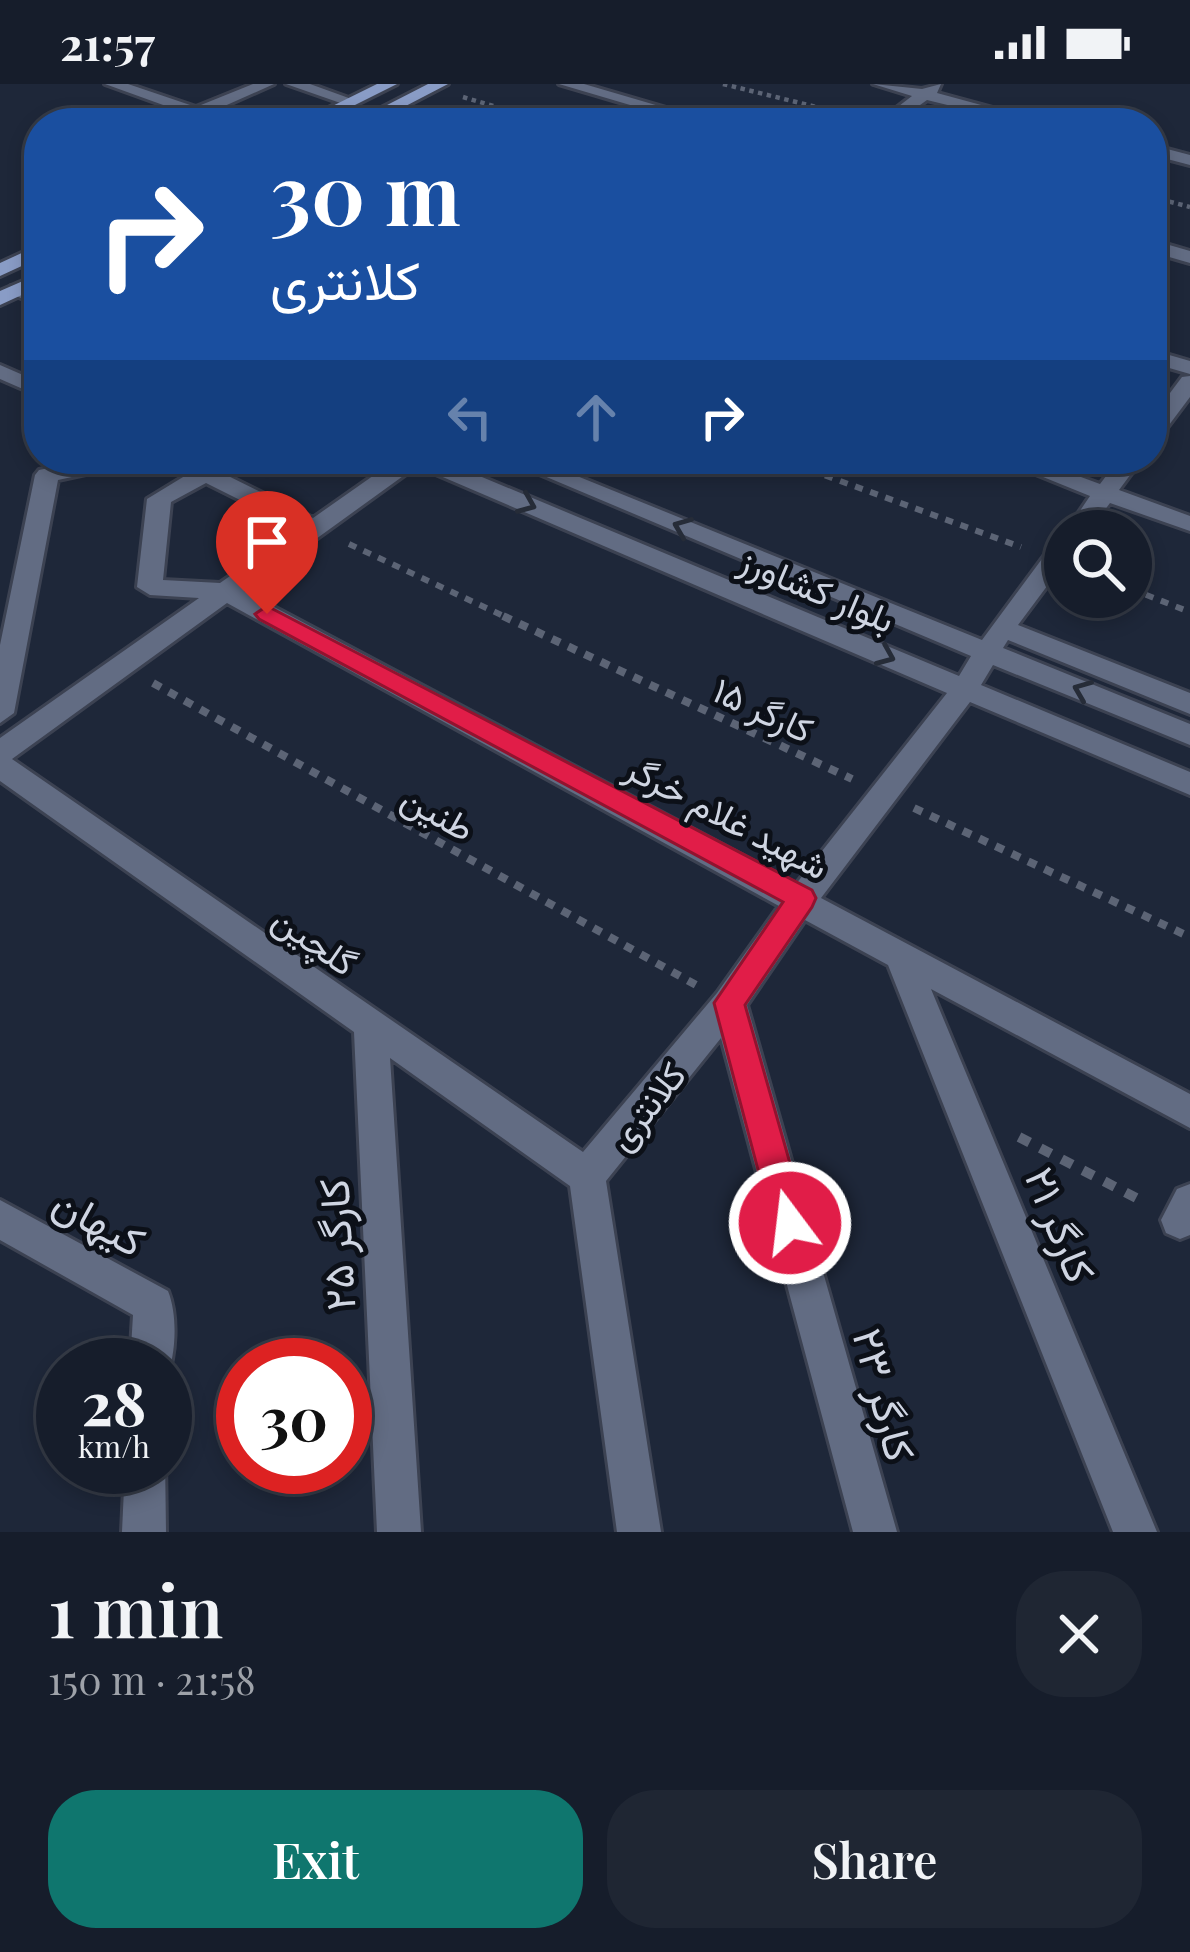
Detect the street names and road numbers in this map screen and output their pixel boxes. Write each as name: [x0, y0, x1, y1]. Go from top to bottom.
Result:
street label: بلوار کشاورز: [732, 534, 903, 643]
street label: کارگر ۱۵: [706, 664, 822, 753]
street label: شهید غلام خرگر: [617, 741, 838, 890]
street label: طنین: [394, 772, 484, 850]
street label: گلچین: [263, 893, 368, 988]
street label: کلانتری: [595, 1051, 696, 1160]
street label: کارگر ۲۱: [1013, 1158, 1110, 1290]
street label: کیهان: [44, 1172, 156, 1268]
street label: کارگر ۲۵: [304, 1177, 367, 1312]
street label: کارگر ۲۳: [841, 1322, 931, 1467]

